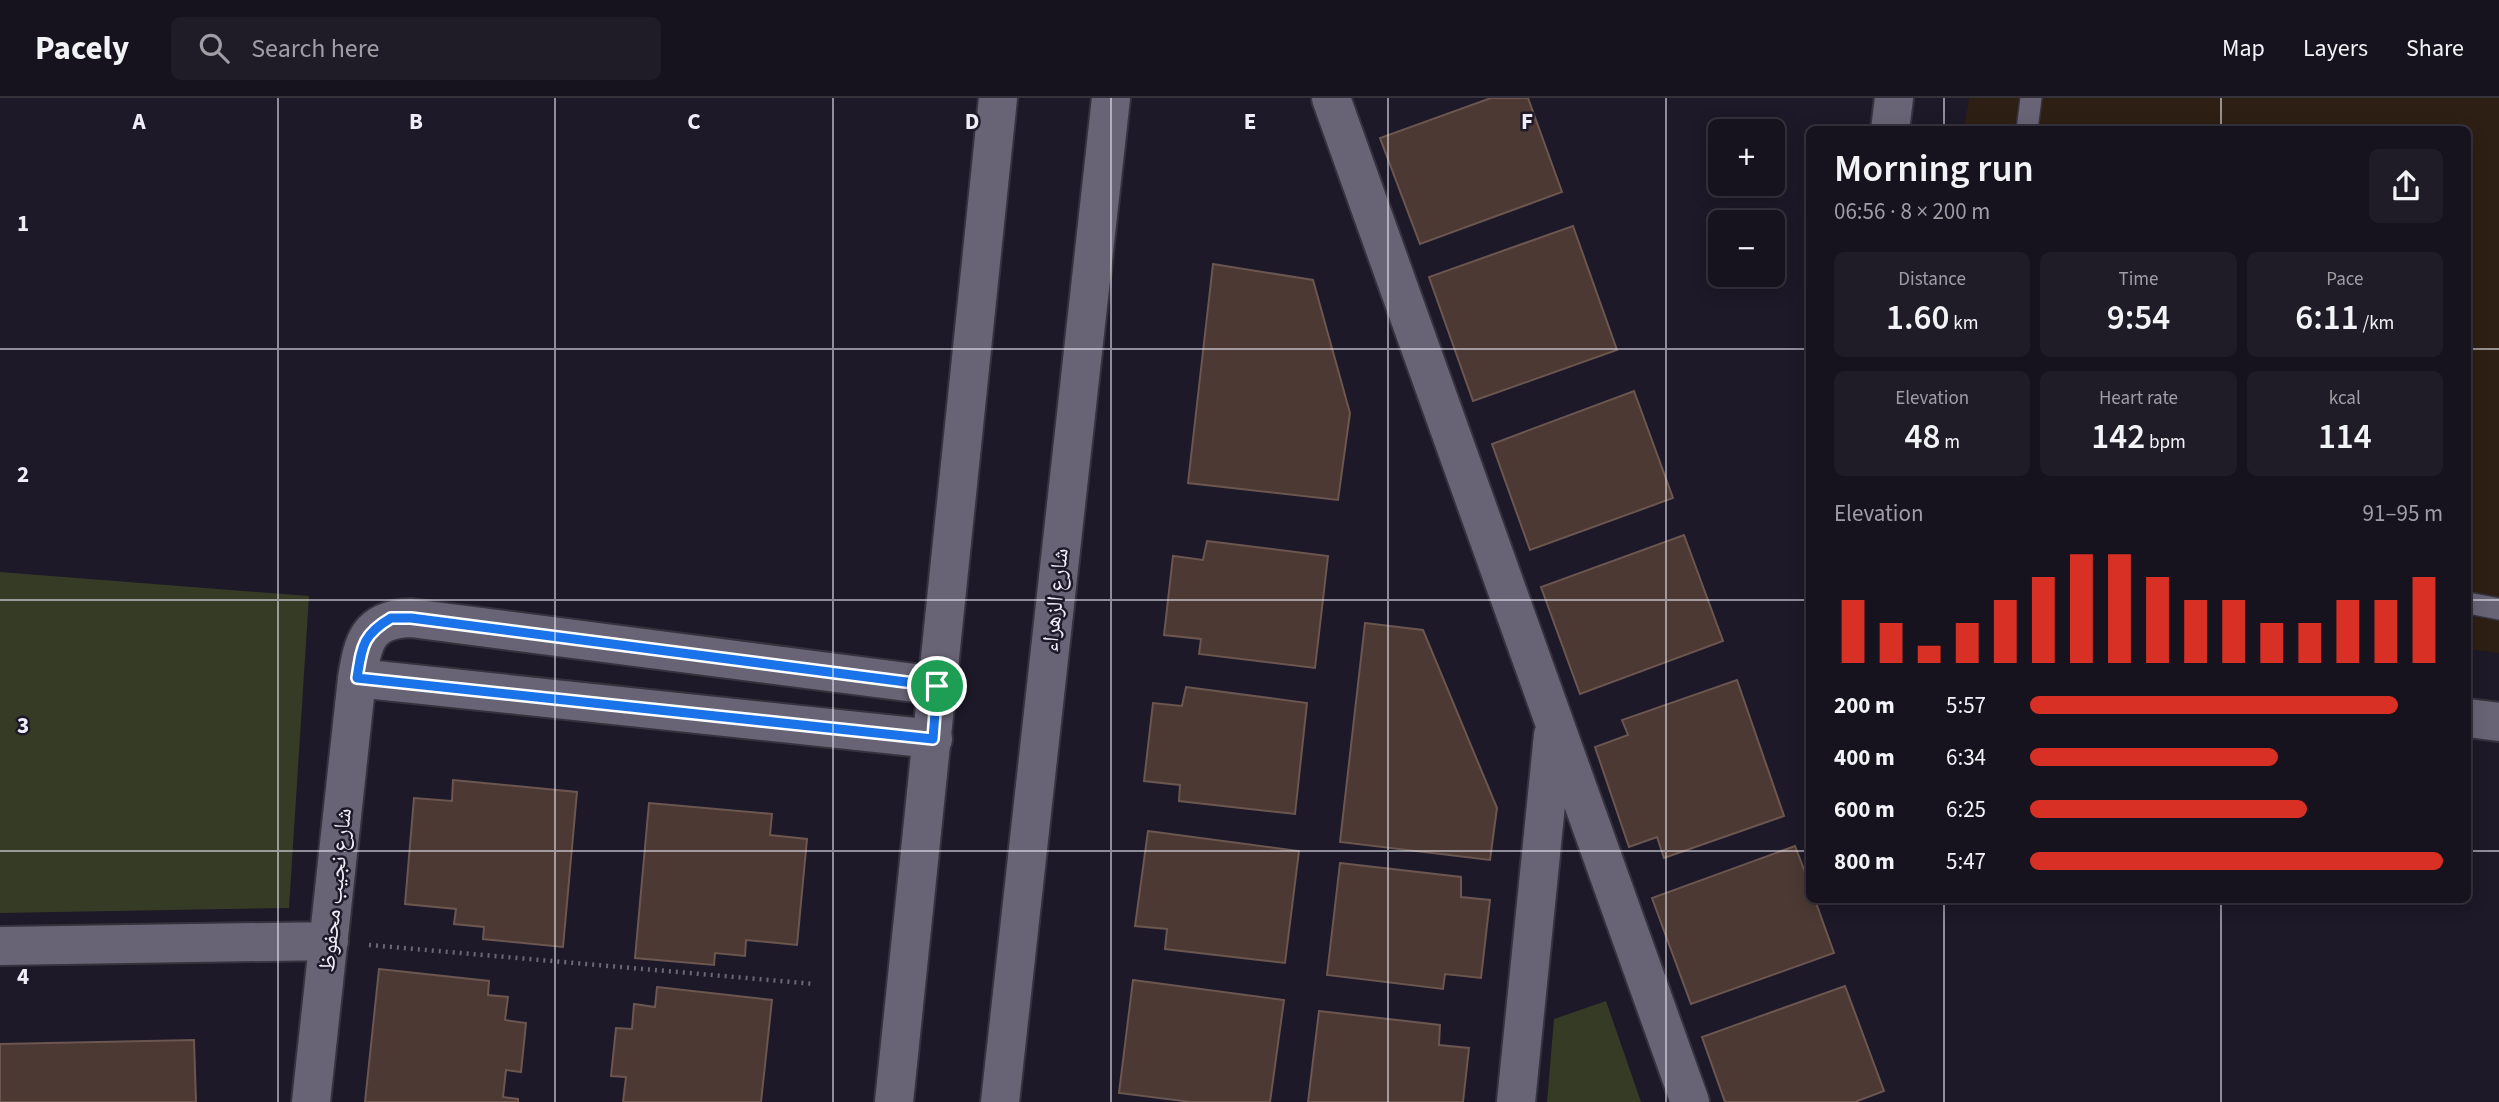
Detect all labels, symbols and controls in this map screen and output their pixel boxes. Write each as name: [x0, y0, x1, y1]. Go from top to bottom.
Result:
search box: [171, 17, 661, 80]
text: Pacely: [35, 25, 129, 72]
icon: search: [195, 29, 233, 67]
text: Search here: [251, 30, 379, 67]
text: Map: [2222, 31, 2265, 66]
text: Layers: [2303, 31, 2368, 66]
text: Share: [2406, 31, 2464, 66]
text: A: [131, 105, 146, 138]
text: B: [409, 105, 423, 138]
text: C: [687, 105, 701, 138]
text: D: [965, 105, 979, 138]
text: E: [1244, 105, 1256, 138]
text: F: [1521, 105, 1533, 138]
map controls: [1708, 119, 1785, 287]
button: +: [1708, 119, 1785, 196]
text: Morning run: [1834, 142, 2034, 196]
button: share: [2369, 149, 2443, 223]
text: 06:56 · 8 × 200 m: [1834, 195, 1990, 228]
text: 1: [17, 207, 29, 240]
button: −: [1708, 210, 1785, 287]
text: Distance: [1898, 266, 1966, 293]
text: Time: [2118, 266, 2159, 293]
text: Pace: [2326, 266, 2363, 293]
text: 1.60: [1886, 293, 1949, 343]
text: 9:54: [2107, 293, 2170, 343]
text: 6:11: [2295, 293, 2359, 343]
text: km: [1949, 310, 1978, 337]
text: /km: [2359, 310, 2394, 337]
text: Elevation: [1895, 385, 1969, 412]
text: Heart rate: [2099, 385, 2178, 412]
text: kcal: [2329, 385, 2361, 412]
text: 48: [1904, 412, 1940, 462]
text: 142: [2091, 412, 2145, 462]
text: 114: [2318, 412, 2372, 462]
text: m: [1940, 429, 1960, 456]
text: bpm: [2145, 429, 2186, 456]
text: 2: [17, 458, 29, 491]
text: Elevation: [1834, 497, 1924, 530]
text: 91–95 m: [2363, 497, 2443, 530]
street label: شارع الزهراء: [1033, 546, 1077, 654]
pin: [907, 656, 967, 716]
icon: arrive: [918, 667, 956, 705]
text: 200 m: [1834, 689, 1895, 722]
text: 5:57: [1946, 689, 1986, 722]
text: 3: [17, 709, 29, 742]
text: 400 m: [1834, 741, 1895, 774]
text: 6:34: [1946, 741, 1986, 774]
text: 600 m: [1834, 793, 1895, 826]
text: 6:25: [1946, 793, 1986, 826]
street label: شارع نجيب محفوظ: [310, 806, 360, 974]
text: 800 m: [1834, 845, 1895, 878]
text: 5:47: [1946, 845, 1986, 878]
text: 4: [17, 960, 29, 993]

